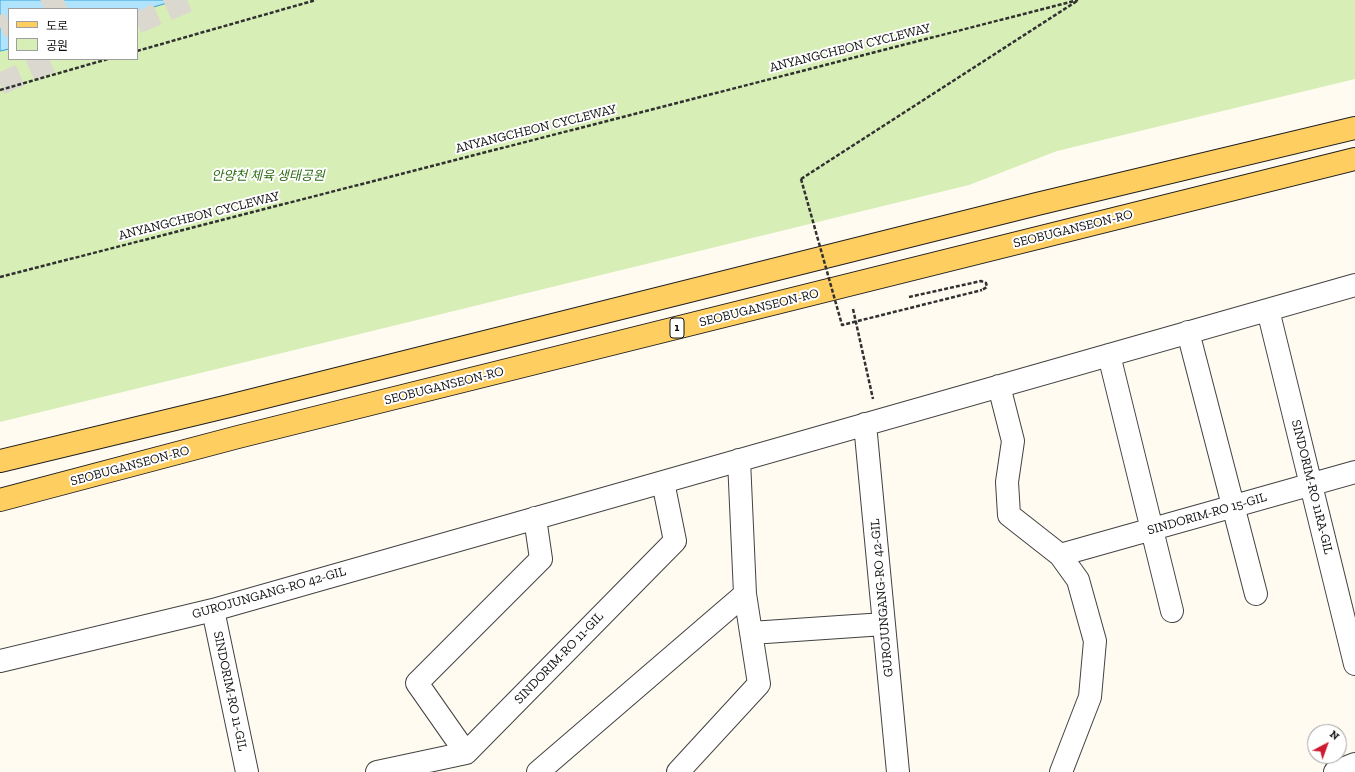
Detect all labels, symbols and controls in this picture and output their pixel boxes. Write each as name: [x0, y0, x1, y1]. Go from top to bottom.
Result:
legend: [8, 8, 138, 60]
text: 도로: [46, 19, 68, 33]
street label: ANYANGCHEON CYCLEWAY: [768, 20, 932, 76]
text: 공원: [46, 39, 68, 53]
street label: ANYANGCHEON CYCLEWAY: [454, 101, 618, 157]
park label: 안양천 체육 생태공원: [211, 168, 325, 184]
street label: ANYANGCHEON CYCLEWAY: [117, 188, 281, 244]
street label: SEOBUGANSEON-RO: [1012, 207, 1134, 251]
street label: SEOBUGANSEON-RO: [698, 286, 820, 330]
road number: 1: [670, 318, 684, 338]
street label: SEOBUGANSEON-RO: [383, 364, 505, 408]
street label: SINDORIM-RO 11RA-GIL: [1288, 418, 1336, 556]
street label: SEOBUGANSEON-RO: [69, 443, 191, 489]
street label: SINDORIM-RO 15-GIL: [1146, 490, 1268, 538]
street label: GUROJUNGANG-RO 42-GIL: [867, 518, 897, 678]
street label: GUROJUNGANG-RO 42-GIL: [190, 564, 348, 622]
street label: SINDORIM-RO 11-GIL: [511, 609, 607, 707]
street label: SINDORIM-RO 11-GIL: [210, 630, 250, 752]
north arrow: [1307, 724, 1347, 764]
text: N: [1327, 728, 1342, 743]

